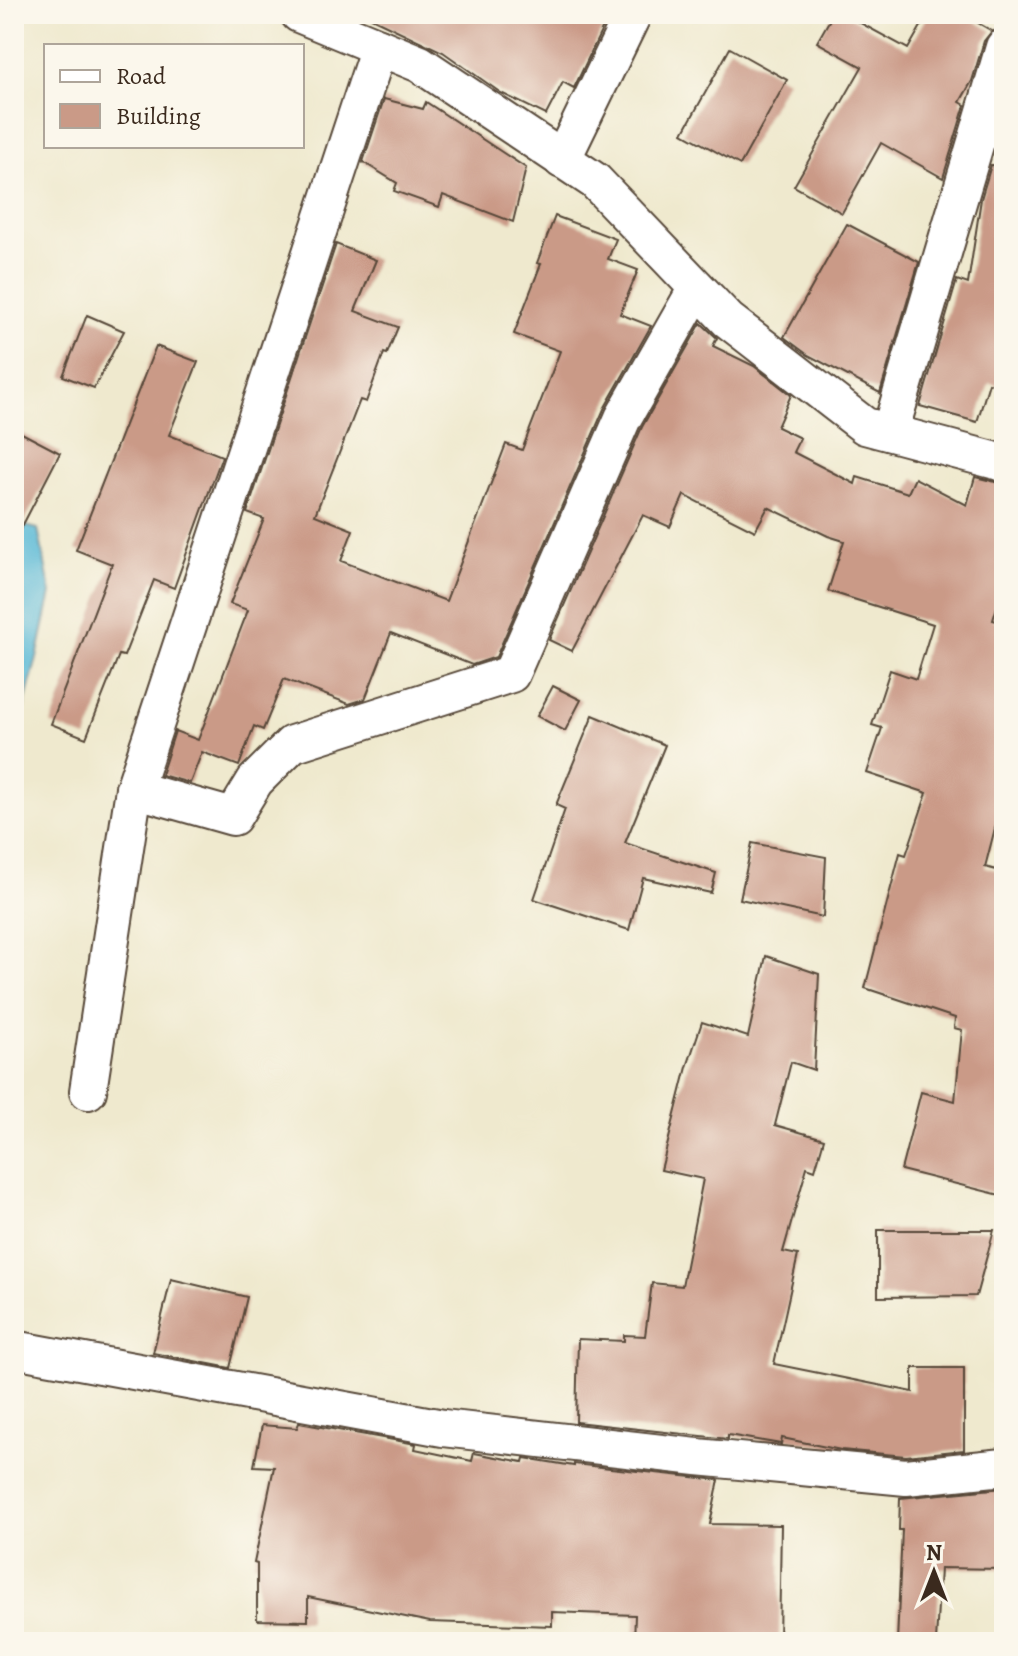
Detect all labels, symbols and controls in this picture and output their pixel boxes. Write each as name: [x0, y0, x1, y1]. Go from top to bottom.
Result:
legend: [44, 44, 304, 148]
text: Road: [116, 60, 166, 92]
text: Building: [116, 100, 201, 132]
north arrow: [894, 1532, 974, 1612]
text: N: [926, 1538, 942, 1568]

